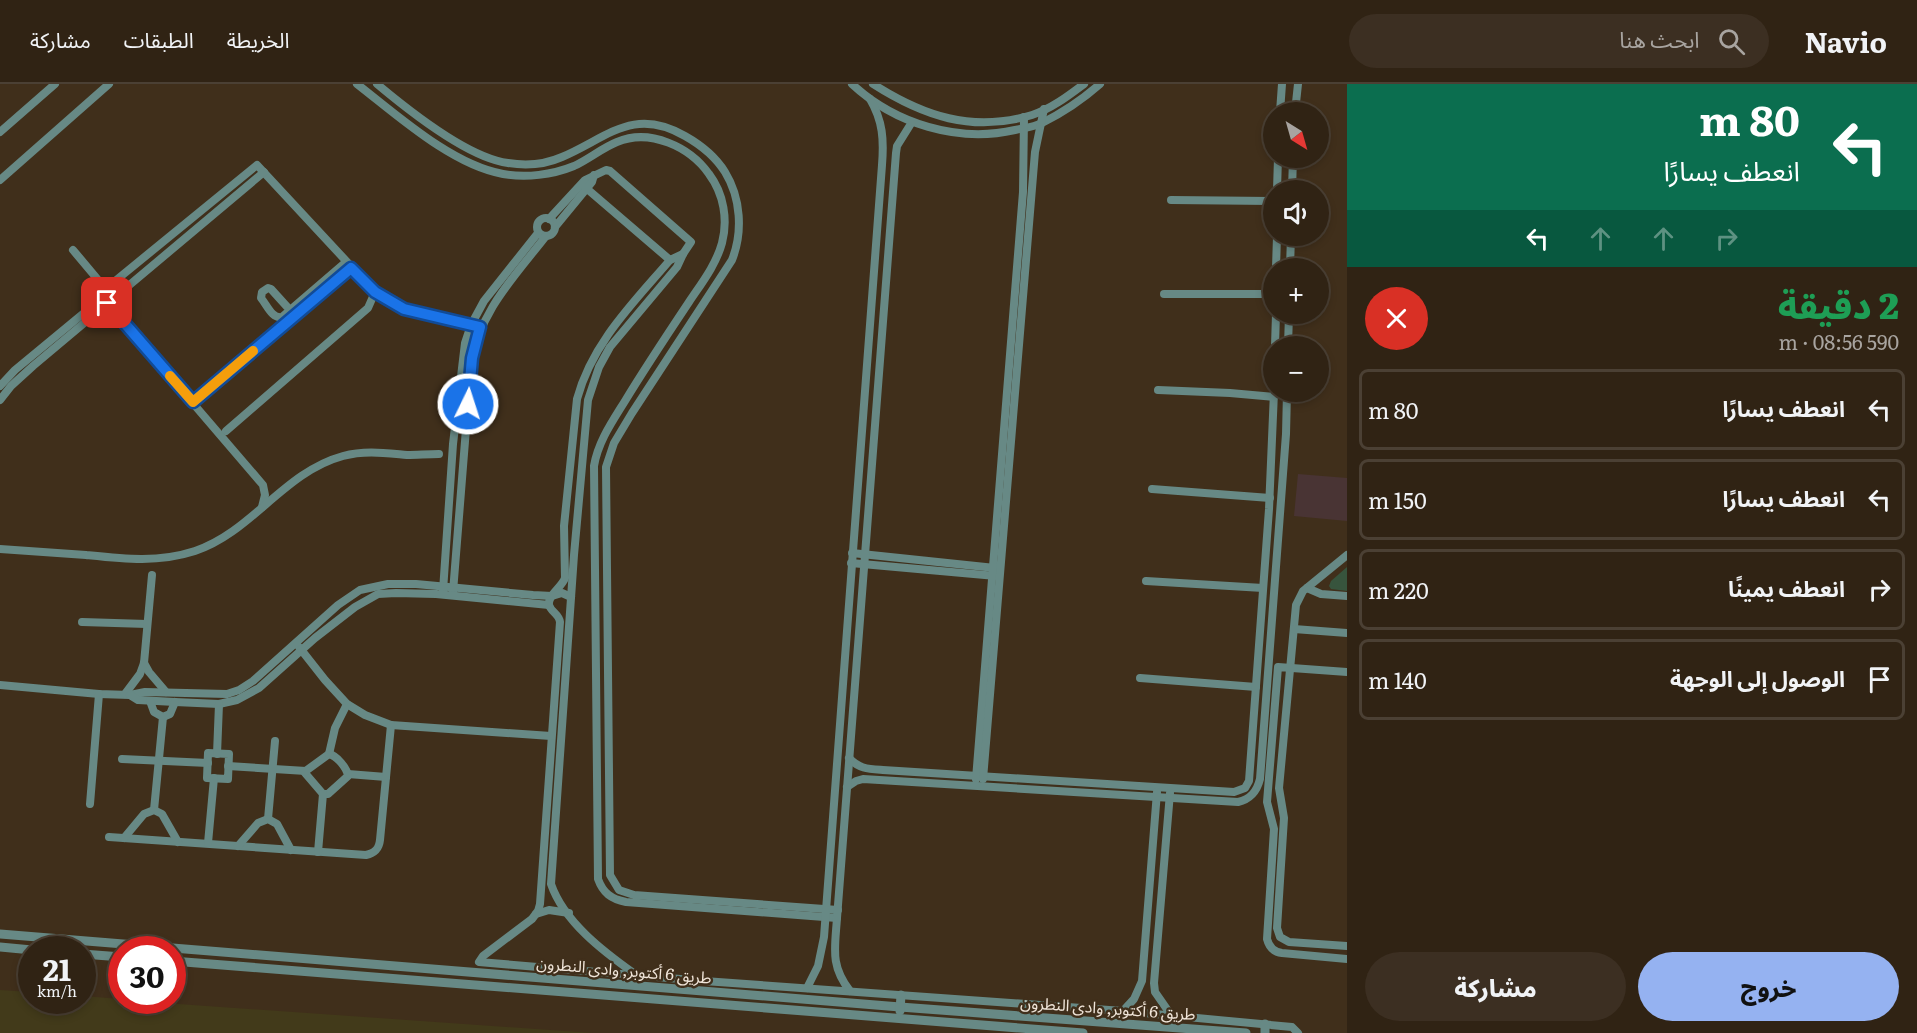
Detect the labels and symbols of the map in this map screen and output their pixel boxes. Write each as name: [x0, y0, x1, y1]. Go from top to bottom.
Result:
north arrow: [1263, 102, 1329, 168]
pin: [81, 277, 132, 328]
position arrow: [436, 372, 500, 436]
speed limit sign: 30: [108, 936, 186, 1014]
street label: طريق 6 أكتوبر, وادى النطرون: [536, 949, 713, 989]
street label: طريق 6 أكتوبر, وادى النطرون: [1020, 989, 1197, 1025]

